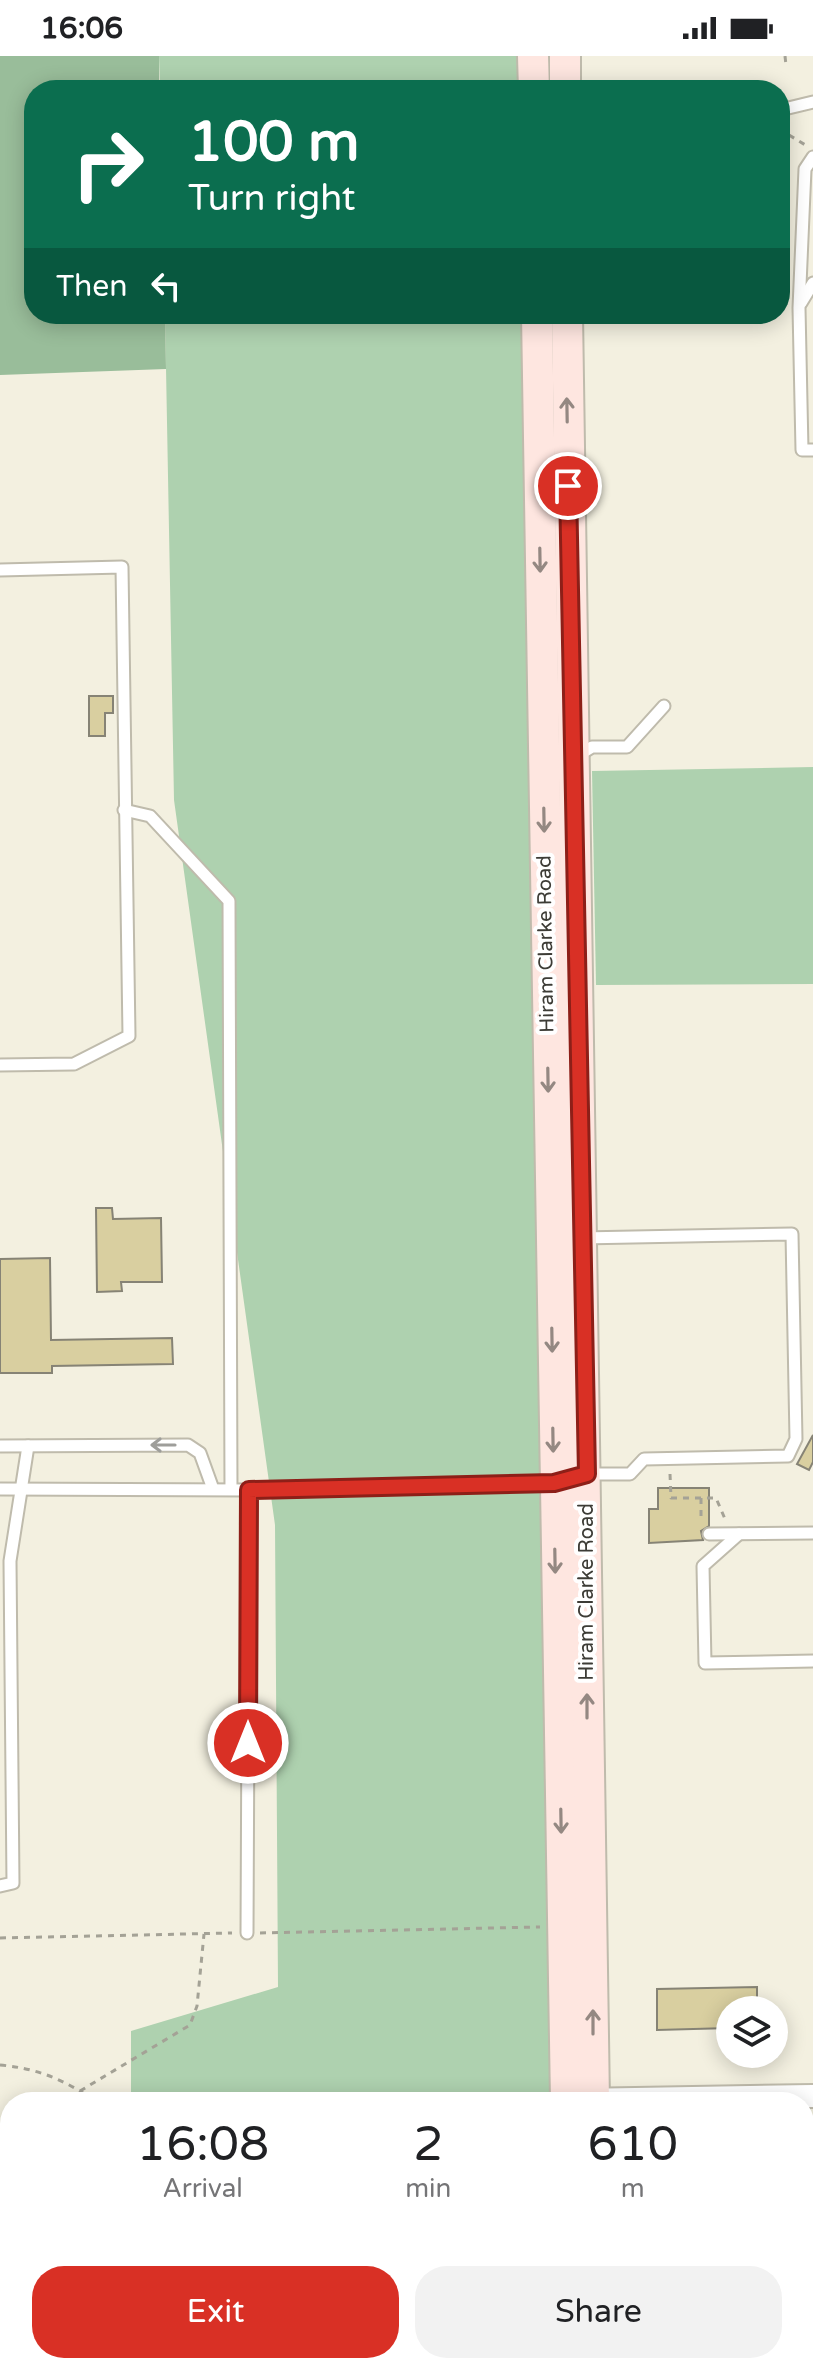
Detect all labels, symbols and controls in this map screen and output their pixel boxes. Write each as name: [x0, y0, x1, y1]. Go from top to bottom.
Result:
text: 16:06: [40, 10, 123, 47]
text: 100 m: [188, 109, 359, 176]
icon: right: [56, 112, 160, 216]
text: Turn right: [188, 177, 355, 220]
icon: left: [144, 264, 188, 308]
text: Then: [56, 268, 128, 305]
one-way arrow: [559, 397, 575, 424]
pin: [534, 452, 602, 520]
icon: arrive: [546, 464, 590, 508]
one-way arrow: [533, 546, 548, 573]
one-way arrow: [536, 806, 552, 833]
street label: Hiram Clarke Road: [532, 855, 560, 1033]
one-way arrow: [540, 1066, 556, 1093]
one-way arrow: [544, 1326, 559, 1353]
one-way arrow: [545, 1426, 561, 1453]
one-way arrow: [150, 1437, 177, 1453]
street label: Hiram Clarke Road: [575, 1503, 599, 1681]
one-way arrow: [548, 1547, 563, 1574]
one-way arrow: [579, 1693, 595, 1720]
position arrow: [206, 1701, 290, 1785]
one-way arrow: [554, 1807, 569, 1834]
map controls: [716, 1996, 788, 2068]
button: layers: [716, 1996, 788, 2068]
one-way arrow: [585, 2009, 601, 2036]
text: 16:08: [136, 2116, 269, 2174]
text: 2: [413, 2116, 443, 2174]
text: 610: [587, 2116, 678, 2174]
text: Arrival: [162, 2173, 243, 2204]
text: min: [405, 2173, 451, 2204]
text: m: [621, 2173, 645, 2204]
button: Exit: [32, 2266, 399, 2358]
button: Share: [415, 2266, 782, 2358]

